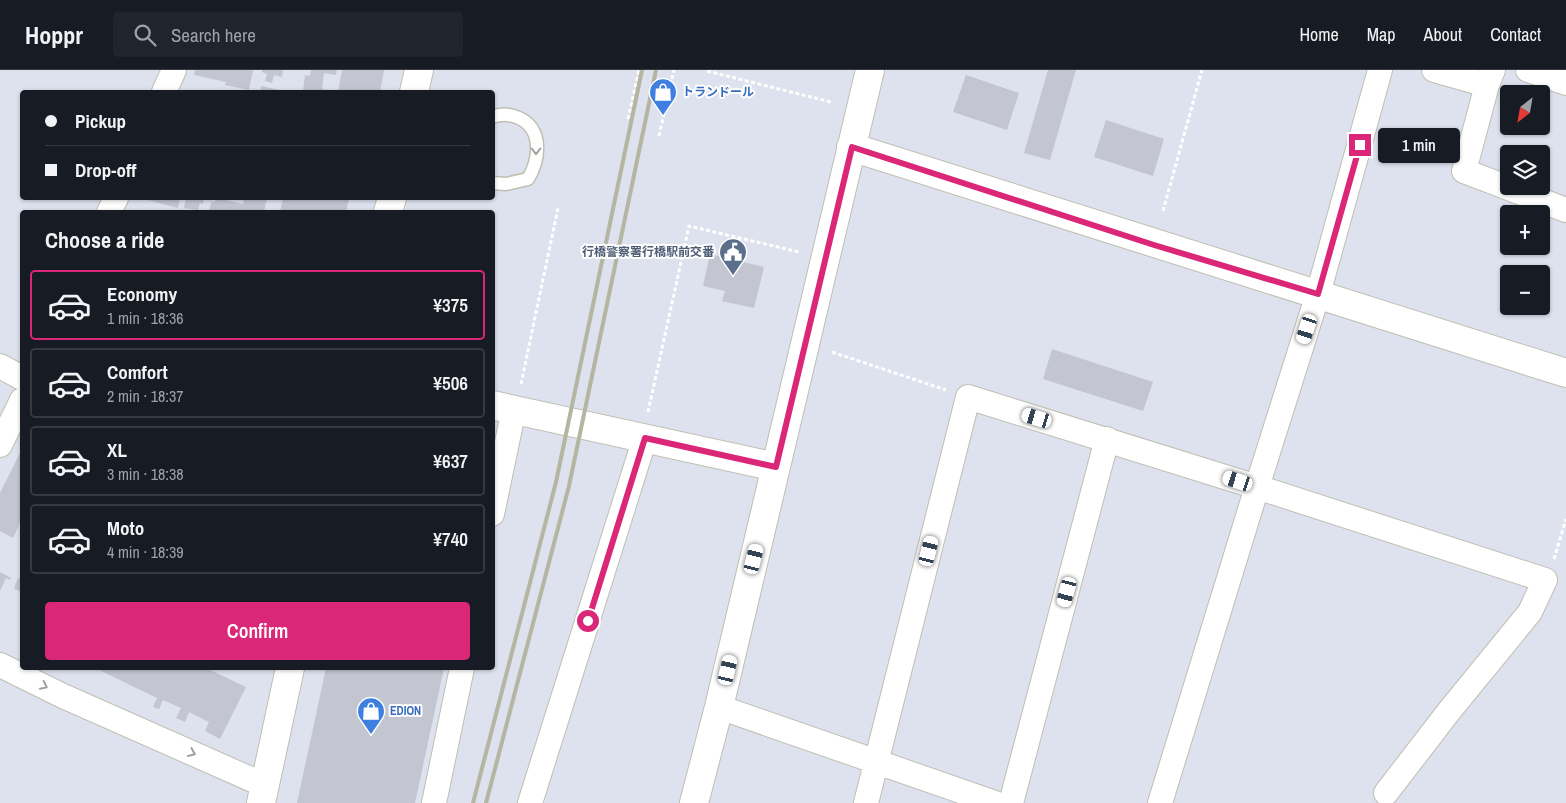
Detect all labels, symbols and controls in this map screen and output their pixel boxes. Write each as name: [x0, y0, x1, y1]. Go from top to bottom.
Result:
search box: [113, 12, 463, 57]
text: Hoppr: [25, 19, 83, 51]
icon: search: [131, 21, 159, 49]
text: Search here: [171, 22, 256, 48]
text: Home: [1299, 22, 1339, 47]
text: Map: [1367, 22, 1396, 47]
text: About: [1424, 22, 1462, 47]
text: Contact: [1490, 22, 1541, 47]
shop icon: トランドール: [648, 77, 678, 116]
place label: トランドール: [682, 84, 754, 100]
north arrow: [1500, 85, 1550, 135]
map controls: [1500, 85, 1550, 315]
text: Pickup: [75, 108, 126, 134]
callout: 1 min: [1378, 128, 1460, 162]
route end: [1349, 134, 1371, 156]
text: 1 min: [1402, 134, 1436, 156]
button: layers: [1500, 145, 1550, 195]
one-way arrow: [531, 148, 541, 156]
text: Drop-off: [75, 157, 136, 183]
button: +: [1500, 205, 1550, 255]
text: Choose a ride: [45, 225, 164, 255]
public building icon: 行橋警察署行橋駅前交番: [718, 237, 748, 276]
place label: 行橋警察署行橋駅前交番: [582, 244, 715, 260]
button: −: [1500, 265, 1550, 315]
text: Economy: [107, 281, 177, 307]
icon: car: [47, 283, 92, 328]
text: ¥375: [433, 292, 468, 318]
text: 1 min · 18:36: [107, 307, 184, 329]
car: [1295, 312, 1318, 346]
text: Comfort: [107, 359, 168, 385]
icon: car: [47, 361, 92, 406]
text: ¥506: [433, 370, 468, 396]
text: 2 min · 18:37: [107, 385, 184, 407]
car: [1020, 406, 1053, 430]
text: XL: [107, 437, 127, 463]
icon: car: [47, 439, 92, 484]
text: ¥637: [433, 448, 468, 474]
text: 3 min · 18:38: [107, 463, 184, 485]
car: [1221, 469, 1254, 493]
text: Moto: [107, 515, 144, 541]
icon: car: [47, 517, 92, 562]
text: ¥740: [433, 526, 468, 552]
car: [918, 535, 939, 567]
text: 4 min · 18:39: [107, 541, 184, 563]
car: [743, 543, 764, 575]
car: [1055, 576, 1078, 608]
button: Confirm: [45, 602, 470, 660]
route start: [577, 610, 599, 632]
car: [717, 654, 738, 686]
one-way arrow: [39, 680, 48, 691]
shop icon: EDION: [356, 696, 386, 735]
place label: EDION: [390, 703, 421, 719]
one-way arrow: [187, 746, 196, 757]

